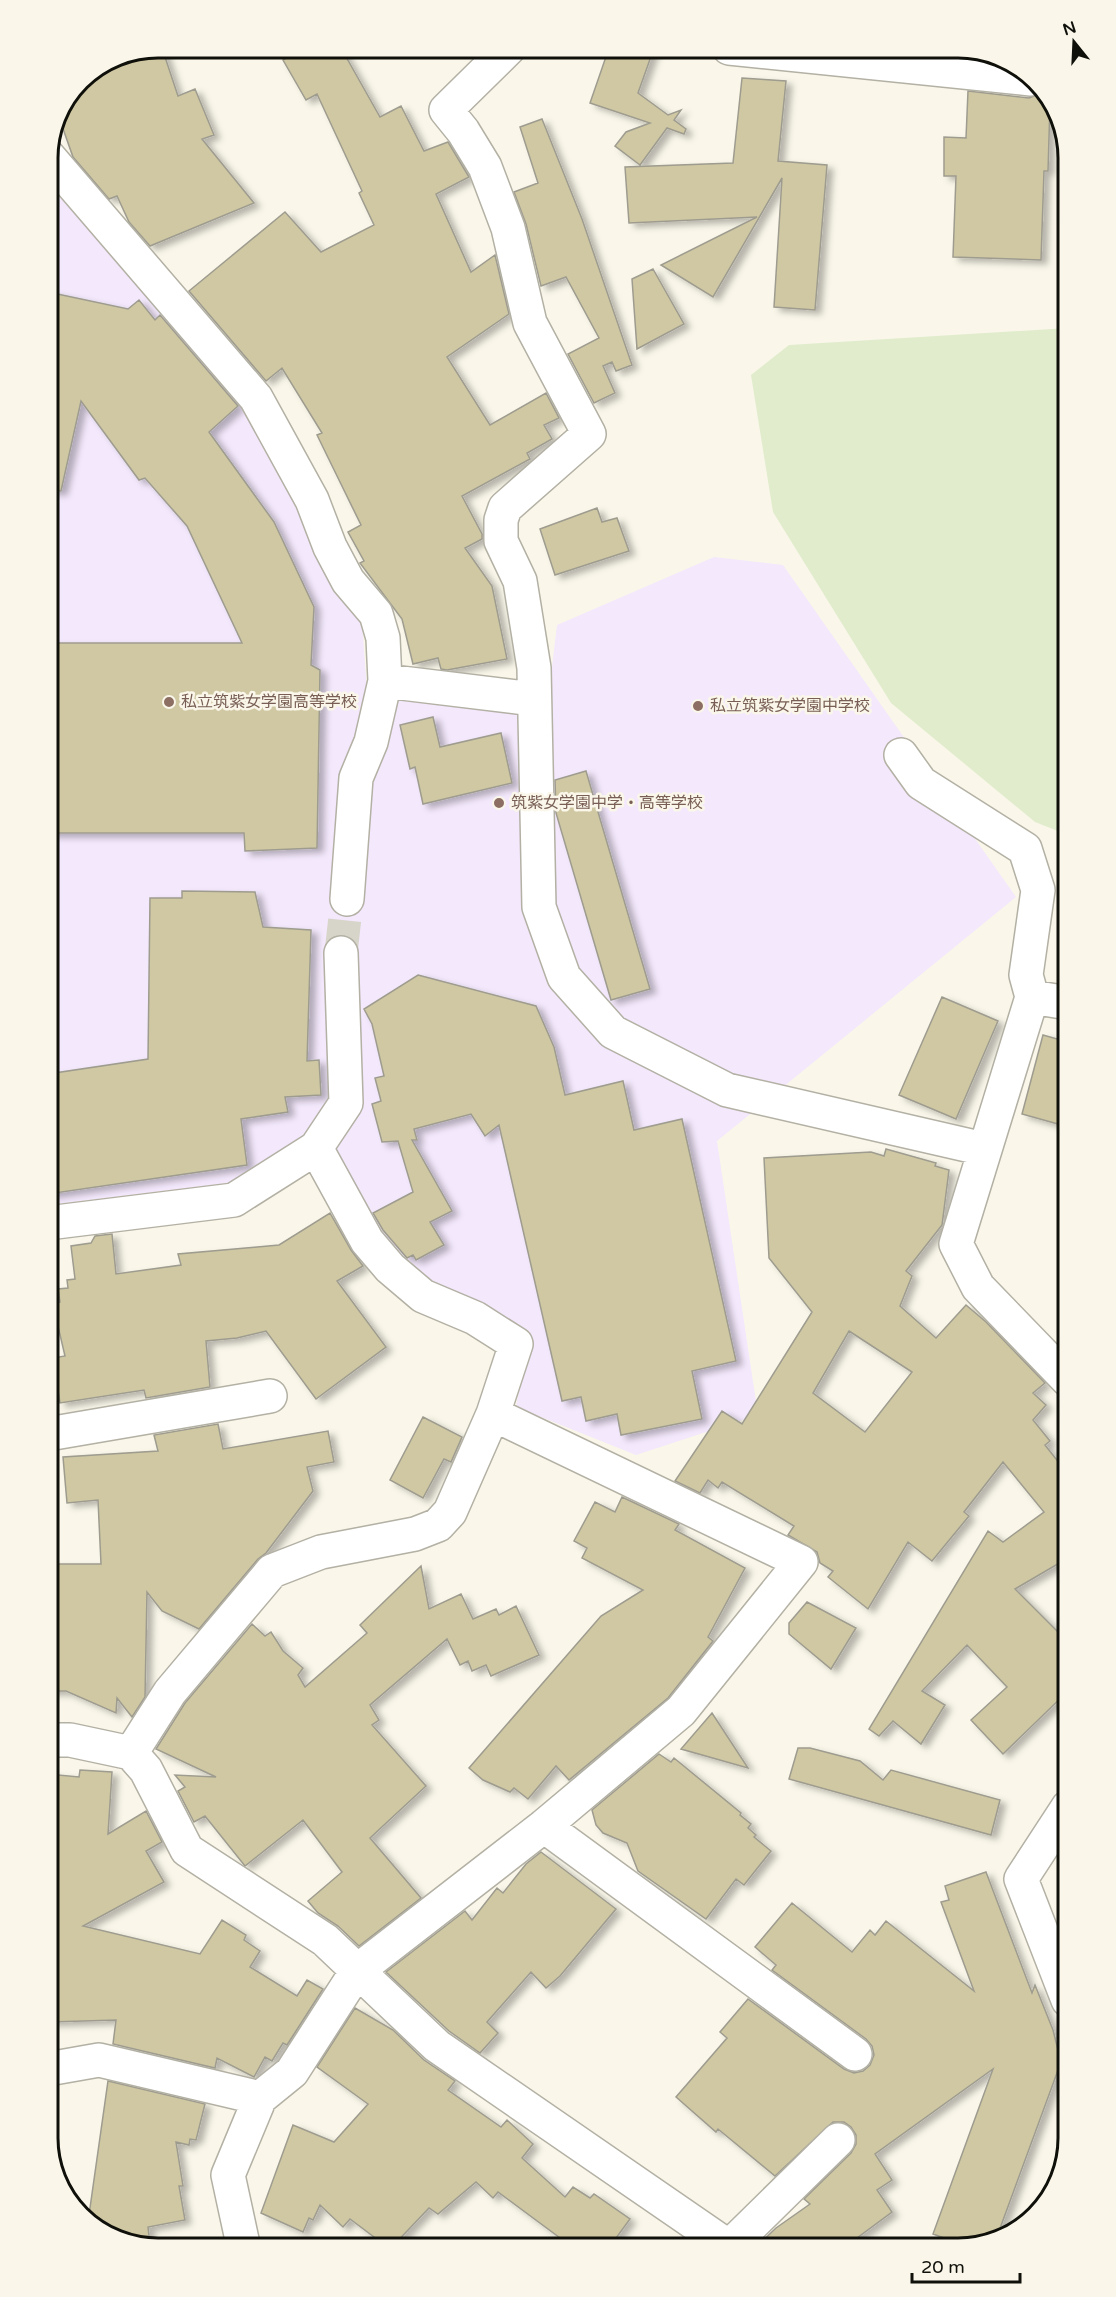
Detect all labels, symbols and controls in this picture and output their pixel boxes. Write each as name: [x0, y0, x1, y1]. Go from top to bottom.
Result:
north arrow: [1044, 12, 1104, 72]
text: N: [1060, 17, 1079, 40]
place label: 私立筑紫女学園高等学校: [181, 692, 357, 712]
marker: 私立筑紫女学園高等学校: [162, 695, 176, 709]
place label: 私立筑紫女学園中学校: [710, 696, 870, 716]
marker: 私立筑紫女学園中学校: [691, 699, 705, 713]
place label: 筑紫女学園中学・高等学校: [511, 793, 703, 813]
marker: 筑紫女学園中学・高等学校: [492, 796, 506, 810]
scale bar: [912, 2246, 1020, 2284]
text: 20 m: [921, 2256, 965, 2278]

